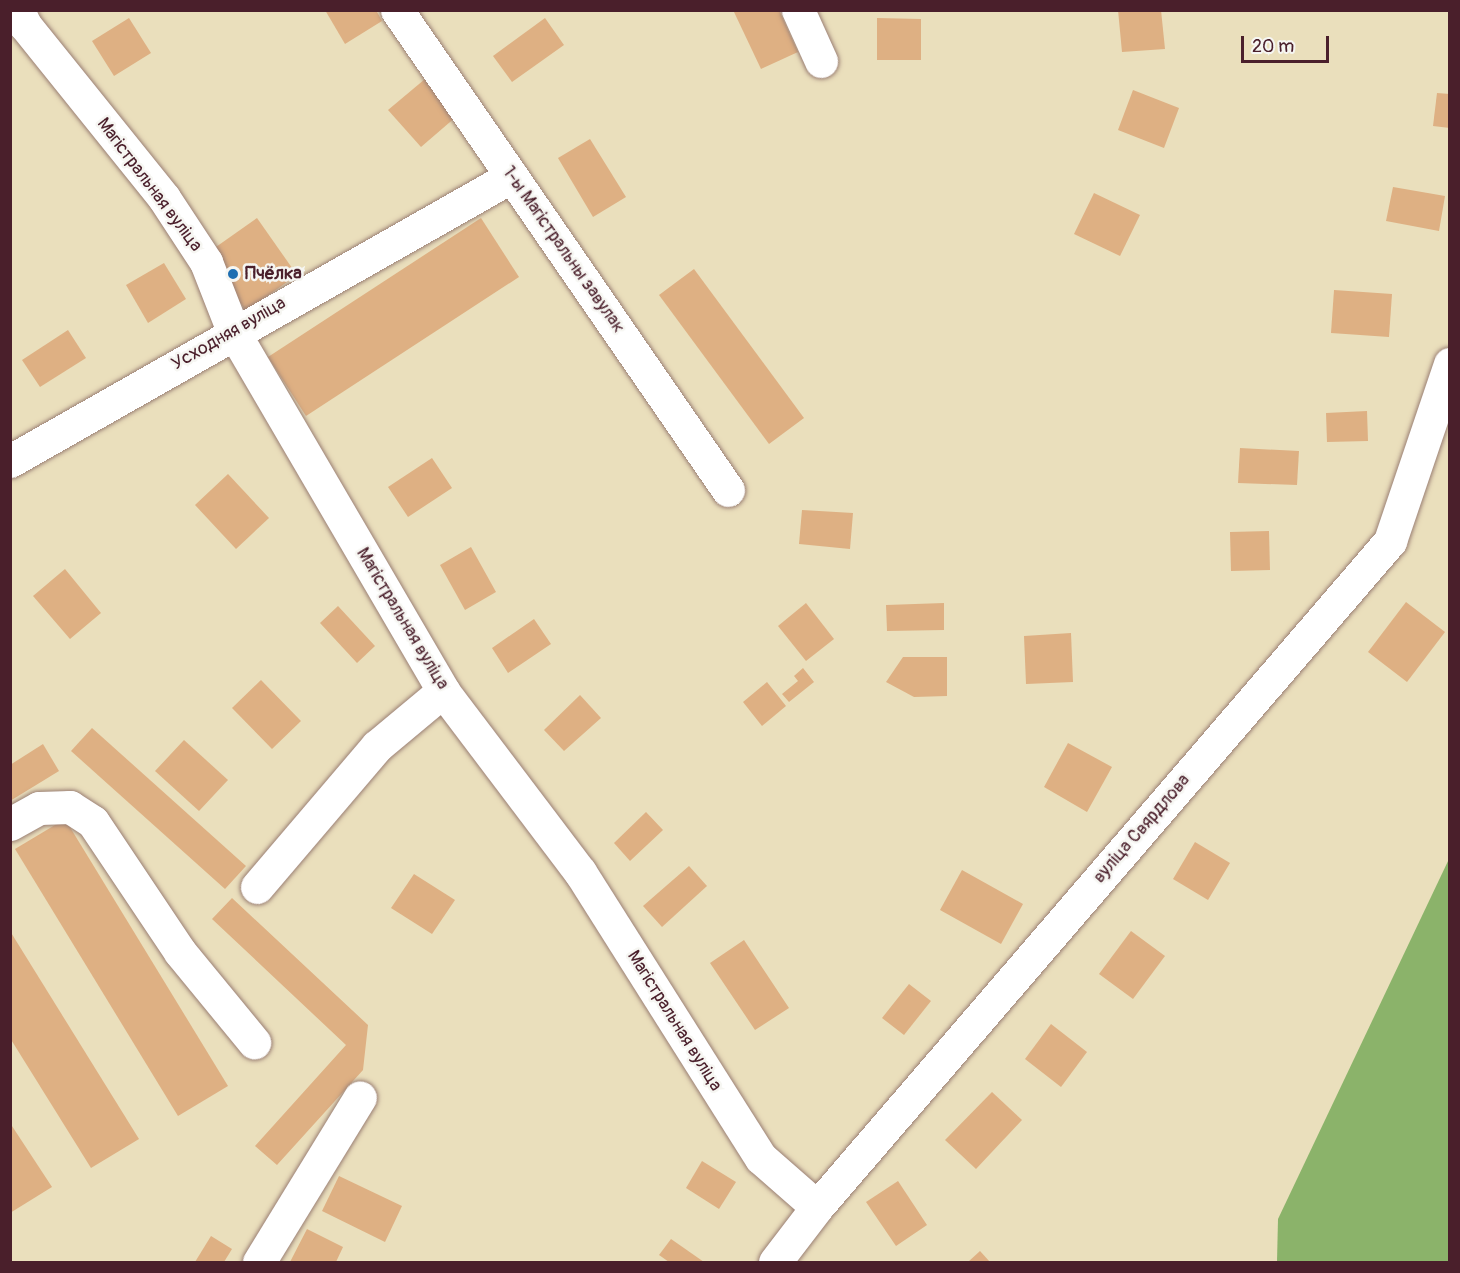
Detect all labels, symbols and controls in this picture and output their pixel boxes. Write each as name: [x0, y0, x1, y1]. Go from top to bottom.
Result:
scale bar: [1244, 24, 1332, 62]
text: 20 m: [1252, 35, 1294, 58]
street label: Магістральная вуліца: [92, 114, 206, 256]
street label: 1-ы Магістральны завулак: [497, 163, 629, 337]
place label: Пчёлка: [245, 263, 302, 285]
marker: Пчёлка: [226, 267, 240, 281]
street label: Усходняя вуліца: [168, 293, 290, 375]
street label: Магістральная вуліца: [351, 544, 453, 694]
street label: вуліца Свярдлова: [1089, 770, 1195, 888]
street label: Магістральная вуліца: [622, 947, 726, 1095]

